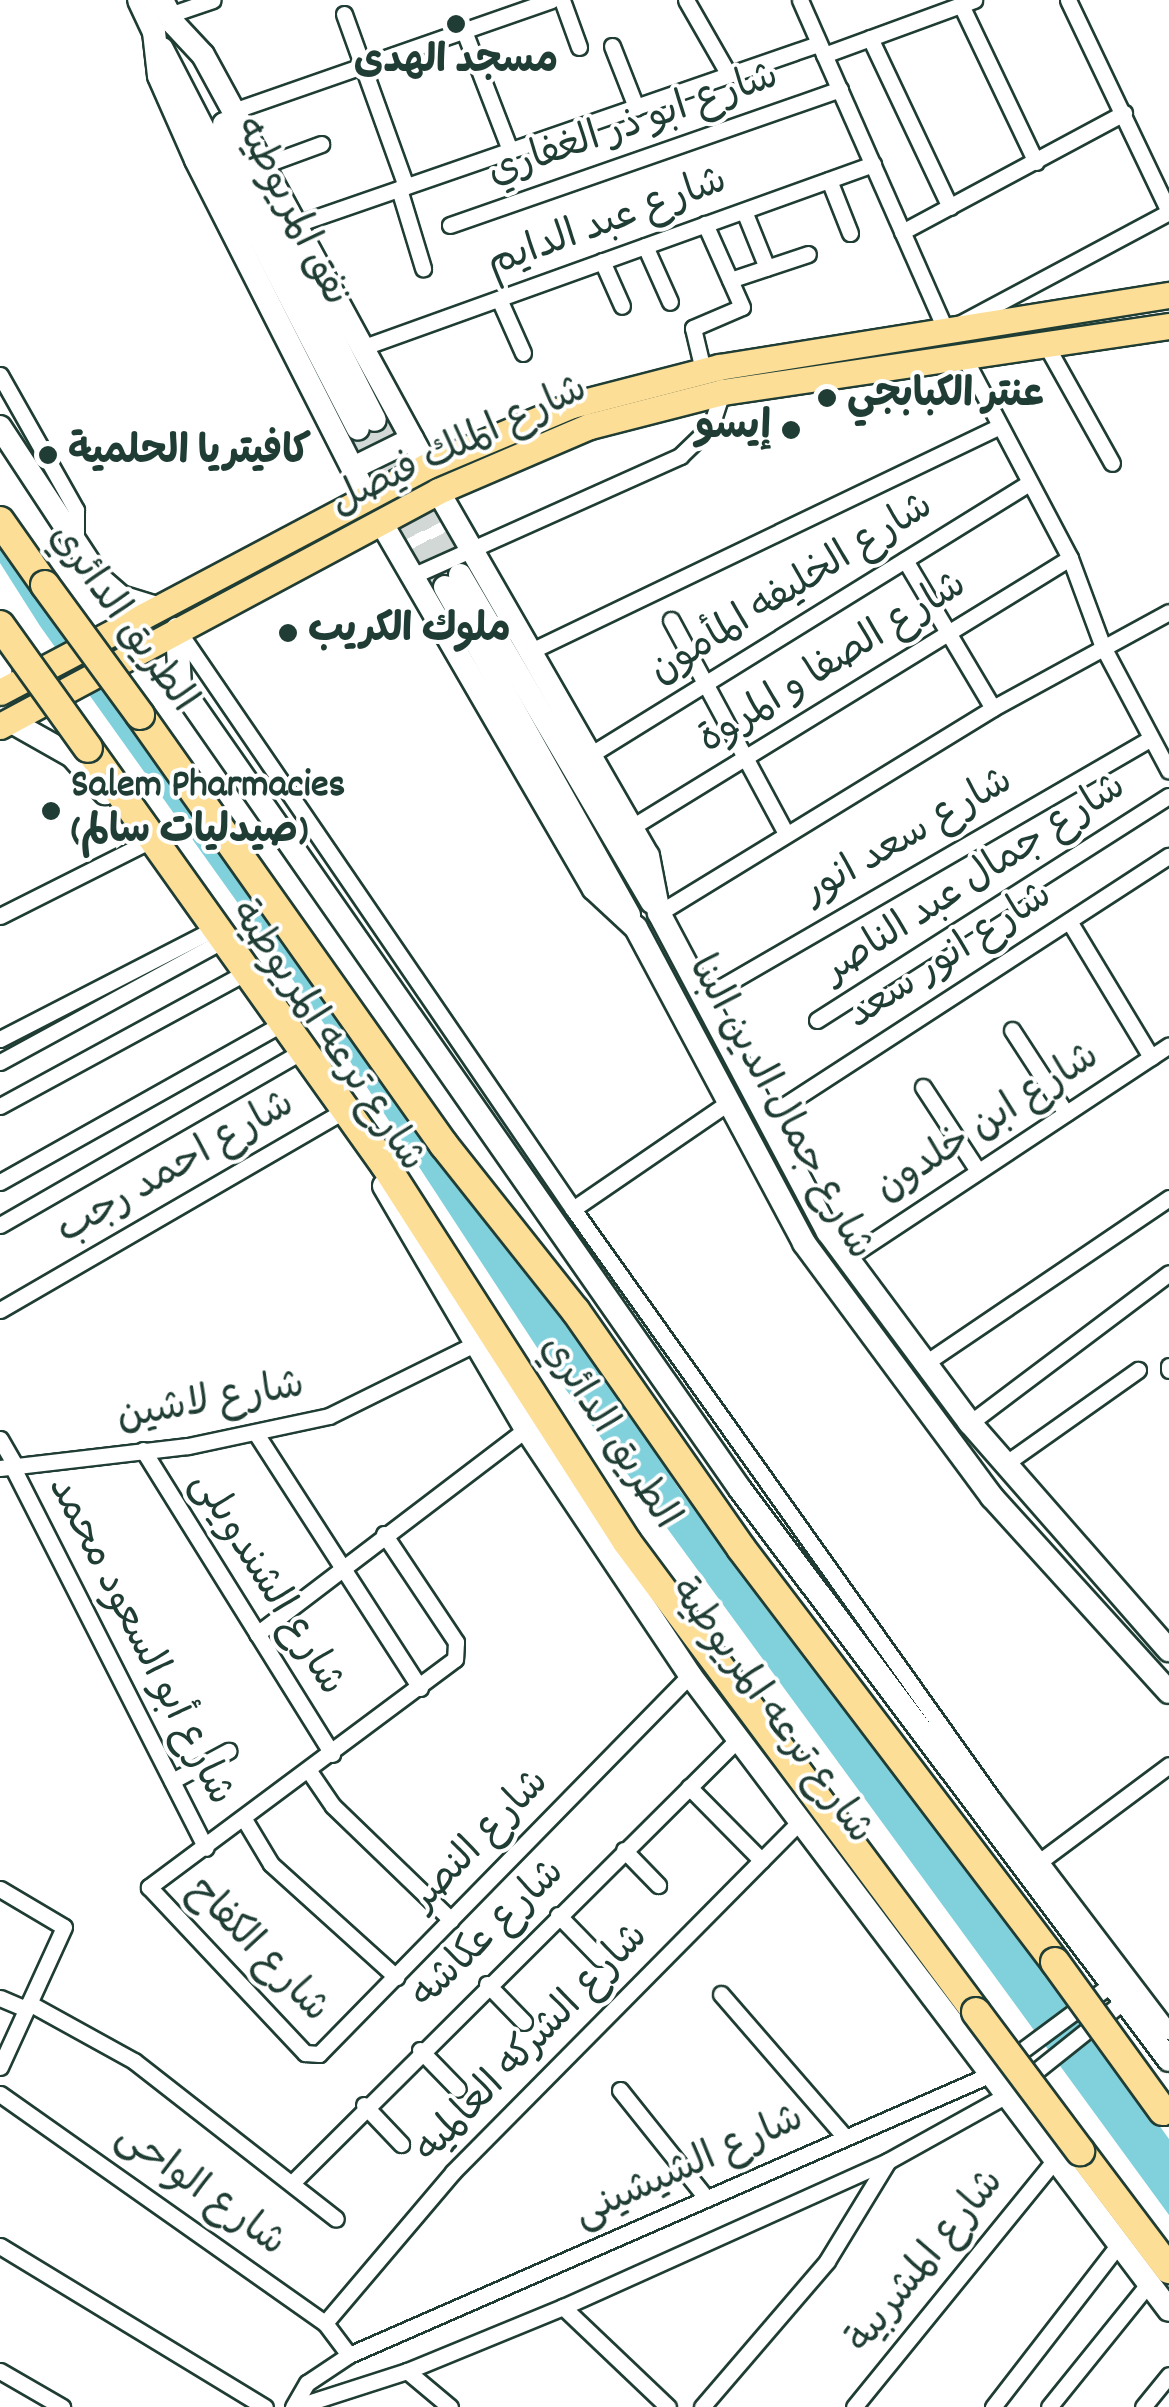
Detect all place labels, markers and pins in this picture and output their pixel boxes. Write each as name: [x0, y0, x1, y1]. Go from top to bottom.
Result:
marker: مسجد الهدى: [445, 13, 467, 35]
place label: مسجد الهدى: [354, 40, 558, 88]
place label: عنتر الكبابجي: [847, 374, 1044, 422]
marker: عنتر الكبابجي: [816, 387, 838, 409]
place label: إيسو: [695, 406, 771, 454]
marker: إيسو: [780, 419, 802, 441]
place label: كافيتريا الحلمية: [68, 431, 311, 479]
marker: كافيتريا الحلمية: [37, 444, 59, 466]
place label: ملوك الكريب: [308, 609, 511, 657]
marker: ملوك الكريب: [277, 622, 299, 644]
place label: Salem Pharmacies (صيدليات سالم): [71, 764, 345, 858]
marker: Salem Pharmacies (صيدليات سالم): [40, 800, 62, 822]

